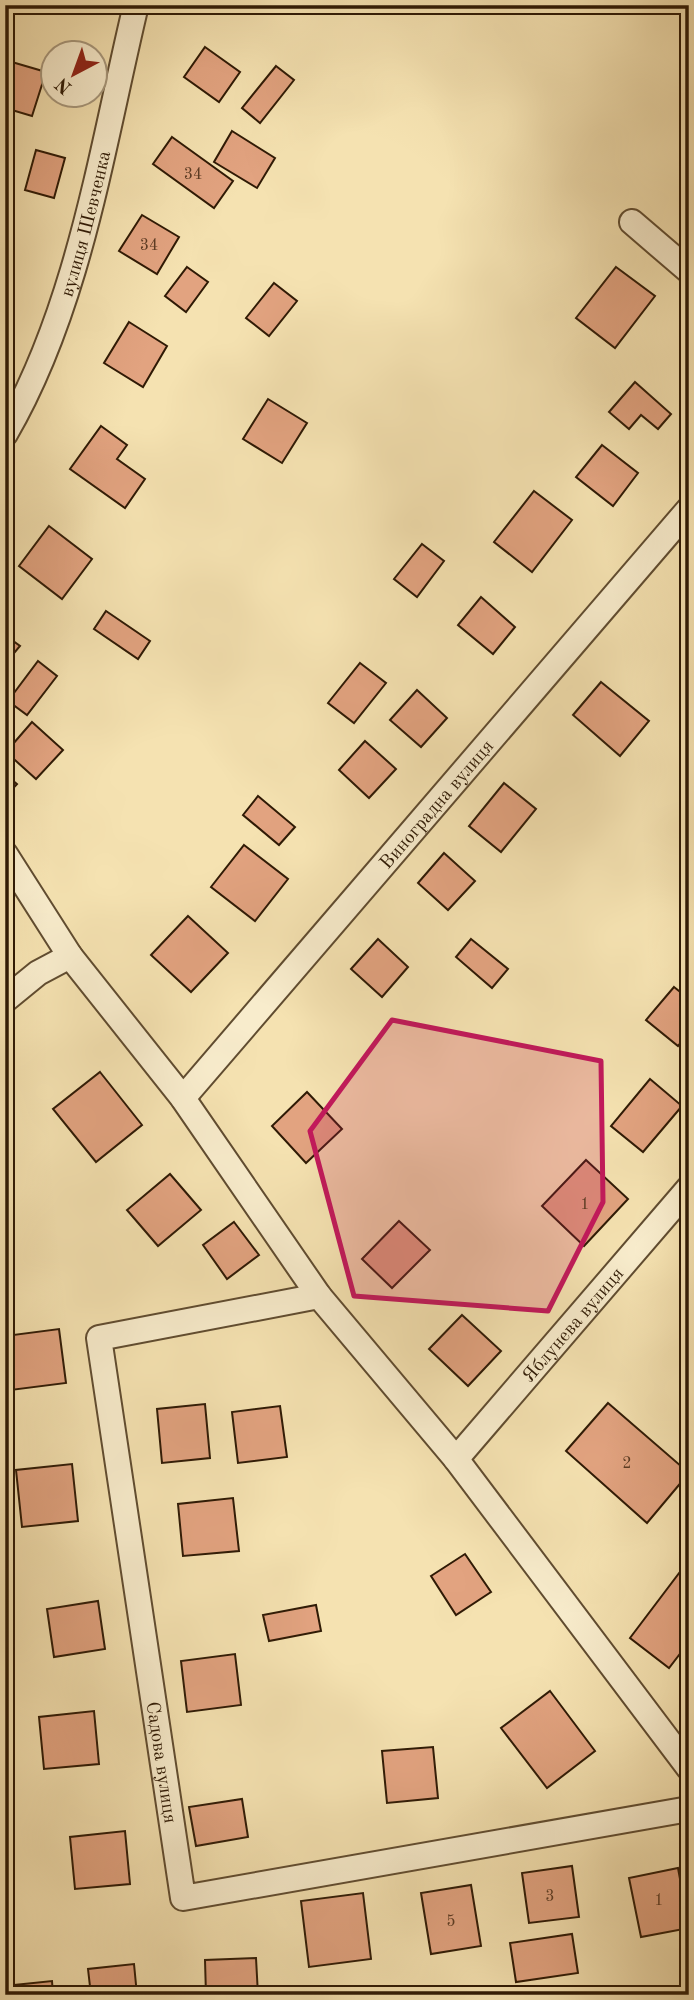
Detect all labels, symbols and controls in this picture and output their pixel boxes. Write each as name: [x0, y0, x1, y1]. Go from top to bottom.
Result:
north arrow: [38, 38, 108, 108]
text: N: [52, 73, 76, 97]
street label: вулиця Шевченка: [58, 149, 115, 299]
house number: 34: [184, 167, 202, 183]
house number: 34: [140, 238, 158, 254]
street label: Виноградна вулиця: [377, 737, 498, 874]
house number: 1: [580, 1197, 590, 1213]
street label: Яблунева вулиця: [520, 1265, 628, 1387]
house number: 2: [622, 1456, 632, 1472]
street label: Садова вулиця: [142, 1700, 179, 1825]
house number: 3: [545, 1889, 555, 1905]
house number: 1: [654, 1893, 664, 1909]
house number: 5: [446, 1914, 456, 1930]

